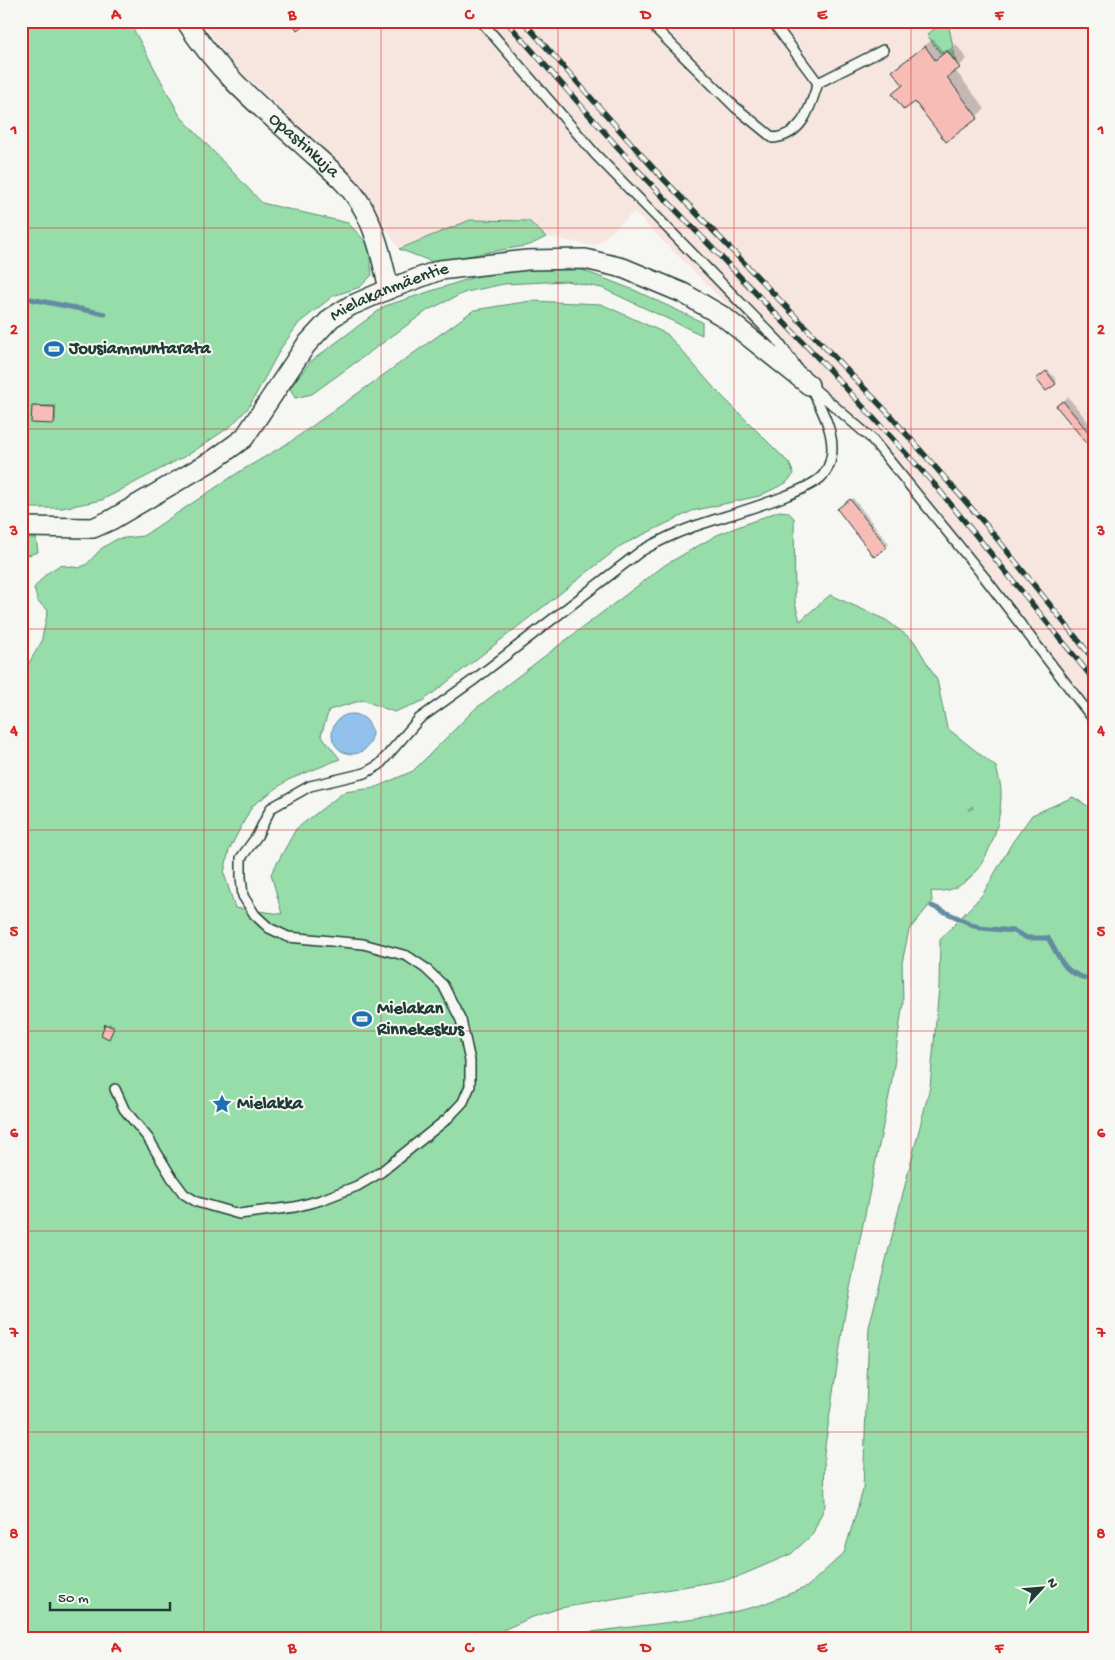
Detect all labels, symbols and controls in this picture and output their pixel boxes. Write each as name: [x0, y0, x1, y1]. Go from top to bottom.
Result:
text: A: [110, 7, 122, 26]
text: B: [287, 7, 297, 26]
text: C: [464, 7, 475, 26]
text: D: [639, 7, 652, 26]
text: E: [817, 7, 828, 26]
text: F: [994, 7, 1005, 26]
street label: Opastinkuja: [264, 109, 344, 183]
text: 1: [10, 122, 17, 141]
text: 1: [1097, 122, 1104, 141]
street label: Mielakanmäentie: [326, 259, 450, 327]
text: 2: [10, 322, 18, 341]
text: 2: [1097, 322, 1105, 341]
sports icon: Jousiammuntarata: [43, 338, 65, 360]
place label: Jousiammuntarata: [68, 339, 211, 360]
text: 3: [9, 523, 18, 542]
text: 3: [1096, 523, 1105, 542]
text: 4: [9, 723, 18, 742]
text: 4: [1096, 723, 1105, 742]
text: 5: [10, 924, 19, 943]
text: 5: [1097, 924, 1106, 943]
place label: Mielakan Rinnekeskus: [376, 999, 465, 1041]
sports icon: Mielakan Rinnekeskus: [351, 1008, 373, 1030]
place icon: Mielakka: [211, 1093, 233, 1115]
place label: Mielakka: [237, 1094, 304, 1115]
text: 6: [10, 1125, 19, 1144]
text: 6: [1097, 1125, 1106, 1144]
text: 7: [9, 1325, 19, 1344]
text: 7: [1096, 1325, 1106, 1344]
text: 8: [10, 1526, 19, 1545]
text: 8: [1097, 1526, 1106, 1545]
north arrow: [1018, 1562, 1068, 1612]
text: N: [1042, 1576, 1061, 1591]
scale bar: [50, 1580, 170, 1612]
text: 50 m: [58, 1590, 89, 1608]
text: A: [110, 1640, 122, 1659]
text: B: [287, 1640, 297, 1659]
text: C: [464, 1640, 475, 1659]
text: D: [639, 1640, 652, 1659]
text: E: [817, 1640, 828, 1659]
text: F: [994, 1640, 1005, 1659]

